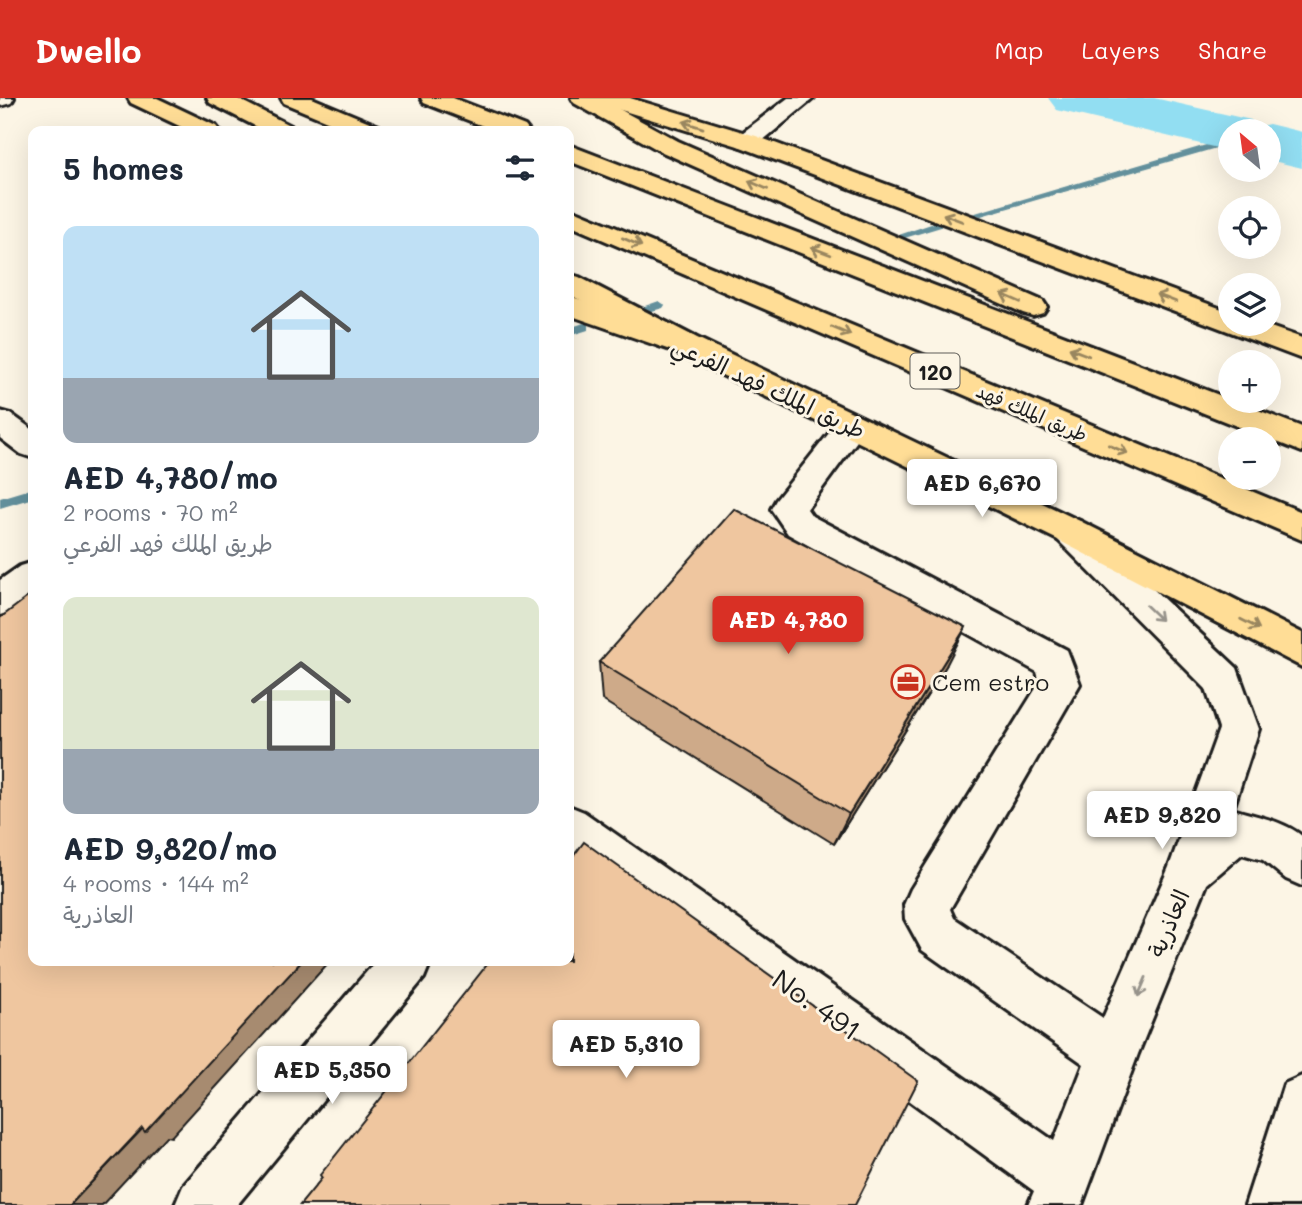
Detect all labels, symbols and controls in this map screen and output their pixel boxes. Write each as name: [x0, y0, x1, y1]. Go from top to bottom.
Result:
text: Dwello: [35, 28, 142, 71]
text: Map: [995, 34, 1043, 65]
text: Layers: [1081, 34, 1160, 65]
text: Share: [1198, 34, 1267, 65]
one-way arrow: [683, 117, 705, 130]
north arrow: [1218, 119, 1281, 182]
map controls: [1218, 119, 1281, 490]
text: 5 homes: [63, 148, 184, 188]
icon: filters: [501, 149, 539, 187]
one-way arrow: [748, 178, 769, 191]
button: locate: [1218, 196, 1281, 259]
one-way arrow: [943, 211, 965, 224]
one-way arrow: [620, 236, 642, 249]
one-way arrow: [811, 243, 833, 256]
icon: home: [238, 272, 364, 398]
button: layers: [1218, 273, 1281, 336]
one-way arrow: [1001, 291, 1022, 304]
one-way arrow: [1156, 291, 1178, 304]
one-way arrow: [830, 325, 851, 338]
street label: طريق الملك فهد الفرعي: [665, 329, 871, 451]
one-way arrow: [1068, 344, 1090, 357]
button: +: [1218, 350, 1281, 413]
road number: 120: [911, 354, 960, 388]
street label: طريق الملك فهد: [972, 377, 1092, 447]
button: −: [1218, 427, 1281, 490]
one-way arrow: [1107, 443, 1128, 456]
text: AED 4,780/mo: [63, 457, 278, 497]
pin: AED 6,670: [902, 460, 1062, 519]
text: AED 6,670: [923, 467, 1041, 497]
text: 2 rooms · 70 m²: [63, 497, 238, 527]
text: طريق الملك فهد الفرعي: [63, 528, 273, 558]
pin: AED 4,780: [708, 596, 868, 656]
text: AED 4,780: [728, 604, 848, 634]
one-way arrow: [1145, 604, 1162, 621]
one-way arrow: [1239, 618, 1260, 631]
icon: home: [238, 643, 364, 769]
office icon: Cem estro: [889, 663, 927, 701]
place label: Cem estro: [932, 667, 1049, 697]
pin: AED 9,820: [1082, 792, 1242, 851]
text: AED 9,820: [1103, 799, 1221, 829]
text: AED 9,820/mo: [63, 828, 277, 868]
text: 4 rooms · 144 m²: [63, 868, 249, 898]
street label: العاذرية: [1140, 885, 1196, 961]
text: العاذرية: [63, 899, 134, 929]
street label: No. 491: [766, 961, 868, 1047]
one-way arrow: [1134, 975, 1147, 997]
pin: AED 5,310: [546, 1020, 706, 1080]
text: AED 5,310: [569, 1028, 683, 1058]
pin: AED 5,350: [252, 1046, 412, 1106]
text: AED 5,350: [273, 1054, 391, 1084]

